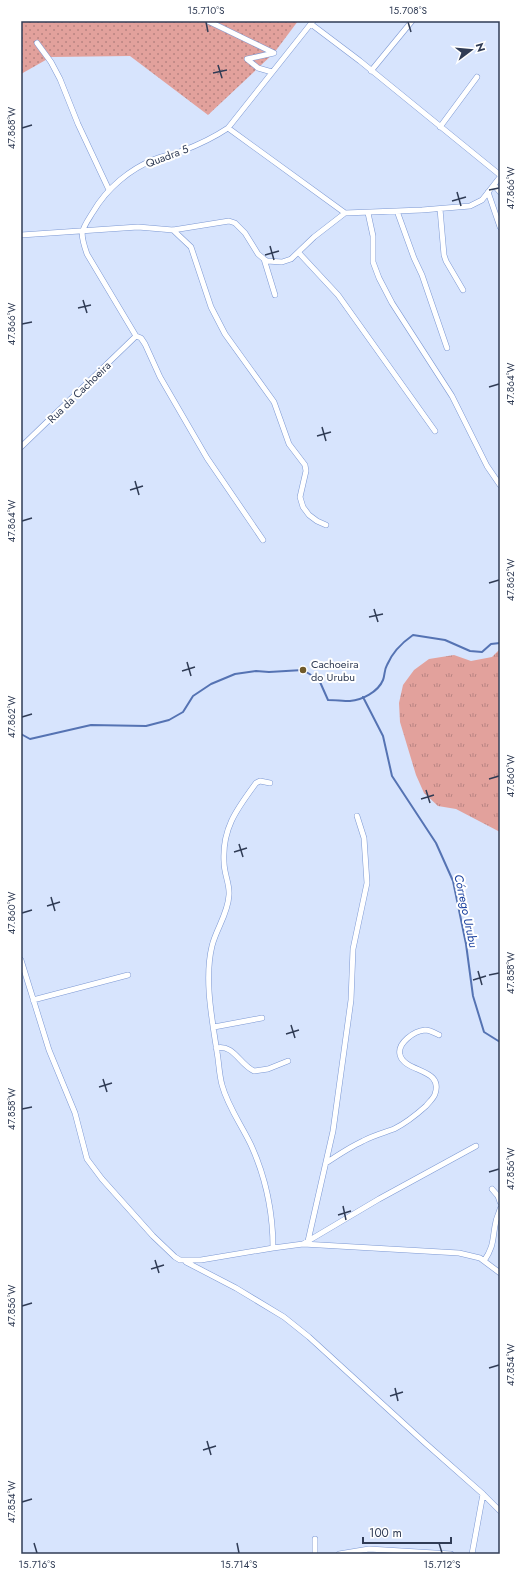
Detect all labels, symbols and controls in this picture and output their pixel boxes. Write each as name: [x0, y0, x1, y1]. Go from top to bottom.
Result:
text: 15.710°S: [187, 3, 225, 18]
text: 15.708°S: [389, 3, 428, 18]
north arrow: [451, 30, 491, 70]
text: N: [472, 41, 490, 54]
text: 47.868°W: [4, 107, 19, 149]
street label: Quadra 5: [143, 141, 191, 171]
text: 47.866°W: [503, 167, 518, 209]
text: 47.866°W: [4, 303, 19, 345]
street label: Rua da Cachoeira: [44, 357, 114, 427]
text: 47.864°W: [503, 362, 518, 405]
text: 47.864°W: [4, 499, 19, 542]
text: 47.862°W: [503, 559, 518, 601]
place label: Cachoeira do Urubu: [311, 656, 358, 685]
marker: Cachoeira do Urubu: [298, 665, 308, 675]
text: 47.862°W: [4, 696, 19, 738]
text: 47.860°W: [503, 754, 518, 797]
water label: Córrego Urubu: [449, 872, 483, 950]
text: 47.860°W: [4, 891, 19, 934]
text: 47.858°W: [503, 952, 518, 994]
text: 47.858°W: [4, 1088, 19, 1130]
text: 47.856°W: [503, 1148, 518, 1190]
text: 47.856°W: [4, 1285, 19, 1327]
text: 47.854°W: [503, 1344, 518, 1386]
text: 47.854°W: [4, 1481, 19, 1523]
scale bar: [363, 1519, 451, 1545]
text: 100 m: [369, 1524, 402, 1542]
text: 15.716°S: [19, 1557, 56, 1572]
text: 15.714°S: [221, 1557, 258, 1572]
text: 15.712°S: [424, 1557, 461, 1572]

